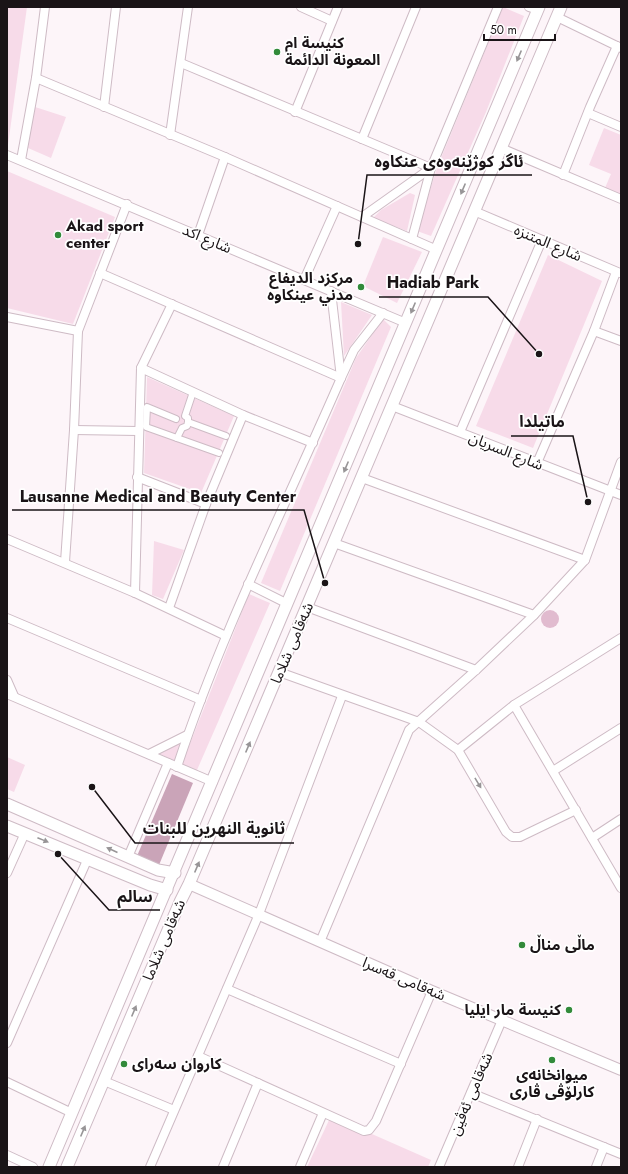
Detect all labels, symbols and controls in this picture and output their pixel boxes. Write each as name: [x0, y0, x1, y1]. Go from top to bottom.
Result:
scale bar: [484, 16, 555, 42]
text: 50 m: [490, 21, 517, 39]
place label: كنيسة ام المعونة الدائمة: [285, 32, 380, 71]
marker: كنيسة ام المعونة الدائمة: [272, 47, 282, 57]
one-way arrow: [516, 50, 522, 61]
callout: ئاگر كوژێنه‌وه‌ی عنكاوه: [367, 147, 532, 175]
text: ئاگر كوژێنه‌وه‌ی عنكاوه: [374, 150, 524, 173]
one-way arrow: [460, 183, 466, 194]
place label: Akad sport center: [65, 215, 144, 254]
street label: شارع اكد: [179, 219, 235, 260]
street label: شارع المتنزه: [510, 219, 586, 268]
marker: Akad sport center: [53, 230, 63, 240]
place label: مرکزد الدیفاع مدني عينكاوه: [267, 267, 353, 306]
callout: Hadiab Park: [379, 269, 488, 297]
text: Hadiab Park: [387, 271, 480, 294]
marker: مرکزد الدیفاع مدني عينكاوه: [356, 282, 366, 292]
one-way arrow: [409, 303, 415, 315]
callout: ماتیلدا: [511, 408, 573, 436]
text: ماتیلدا: [519, 410, 565, 433]
street label: شارع السريان: [465, 426, 547, 477]
one-way arrow: [343, 461, 349, 472]
callout: Lausanne Medical and Beauty Center: [12, 482, 304, 510]
text: Lausanne Medical and Beauty Center: [20, 485, 297, 508]
street label: شەقامی شلاما: [265, 599, 319, 687]
one-way arrow: [244, 741, 251, 753]
one-way arrow: [474, 777, 481, 789]
callout: ثانوية النهرين للبنات: [135, 815, 294, 843]
text: ثانوية النهرين للبنات: [143, 817, 285, 840]
one-way arrow: [38, 838, 50, 844]
one-way arrow: [106, 847, 118, 853]
one-way arrow: [194, 861, 200, 872]
callout: سالم: [109, 882, 160, 910]
text: سالم: [117, 885, 153, 909]
street label: شەقامی شلاما: [137, 896, 191, 984]
place label: ماڵی مناڵ: [530, 934, 595, 956]
marker: ماڵی مناڵ: [517, 940, 527, 950]
street label: شەقامی قەسرا: [359, 952, 449, 1006]
place label: كنيسة مار ايليا: [464, 999, 561, 1021]
one-way arrow: [131, 1005, 137, 1017]
marker: كنيسة مار ايليا: [564, 1005, 574, 1015]
street label: شەقامی ئەڤین: [444, 1049, 498, 1139]
place label: کاروان سەرای: [132, 1053, 222, 1075]
marker: میوانخانەی کارلۆڤی ڤاری: [547, 1055, 557, 1065]
marker: کاروان سەرای: [119, 1059, 129, 1069]
place label: میوانخانەی کارلۆڤی ڤاری: [510, 1064, 594, 1103]
one-way arrow: [80, 1125, 86, 1137]

